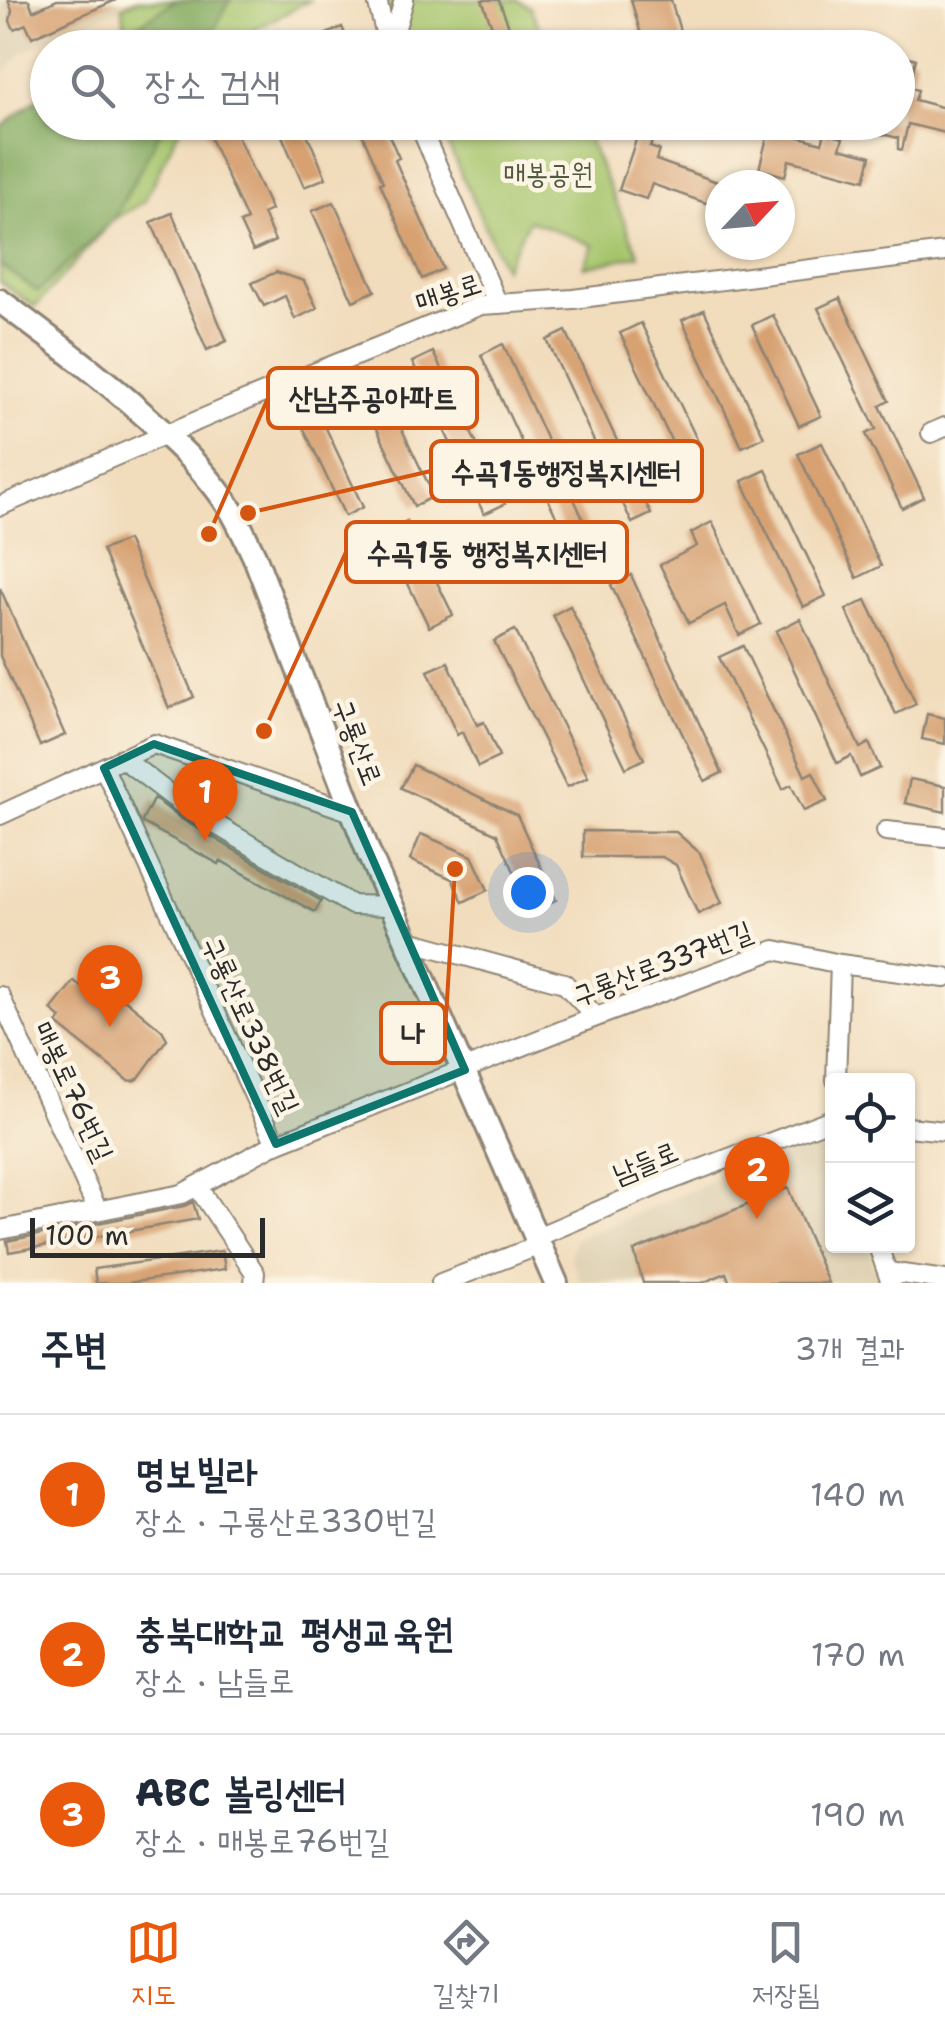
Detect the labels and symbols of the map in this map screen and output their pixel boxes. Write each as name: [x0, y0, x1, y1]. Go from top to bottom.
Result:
park label: 매봉공원: [503, 154, 593, 192]
north arrow: [705, 170, 795, 260]
street label: 매봉로: [410, 263, 486, 321]
callout: 산남주공아파트: [268, 368, 477, 428]
text: 산남주공아파트: [289, 377, 457, 418]
callout: 수곡1동행정복지센터: [431, 441, 702, 501]
text: 수곡1동행정복지센터: [451, 451, 681, 492]
callout: 수곡1동 행정복지센터: [346, 522, 627, 582]
text: 수곡1동 행정복지센터: [366, 532, 608, 573]
street label: 구룡산로: [324, 693, 392, 791]
pin: 1: [172, 758, 238, 841]
your location: [503, 867, 554, 918]
street label: 구룡산로337번길: [567, 911, 757, 1015]
street label: 구룡산로338번길: [193, 930, 309, 1120]
pin: 3: [78, 944, 142, 1027]
callout: 나: [381, 1003, 445, 1063]
text: 나: [401, 1013, 425, 1054]
street label: 매봉로76번길: [25, 1015, 123, 1167]
street label: 남들로: [607, 1132, 683, 1192]
pin: 2: [724, 1136, 790, 1219]
scale bar: [30, 1213, 265, 1258]

